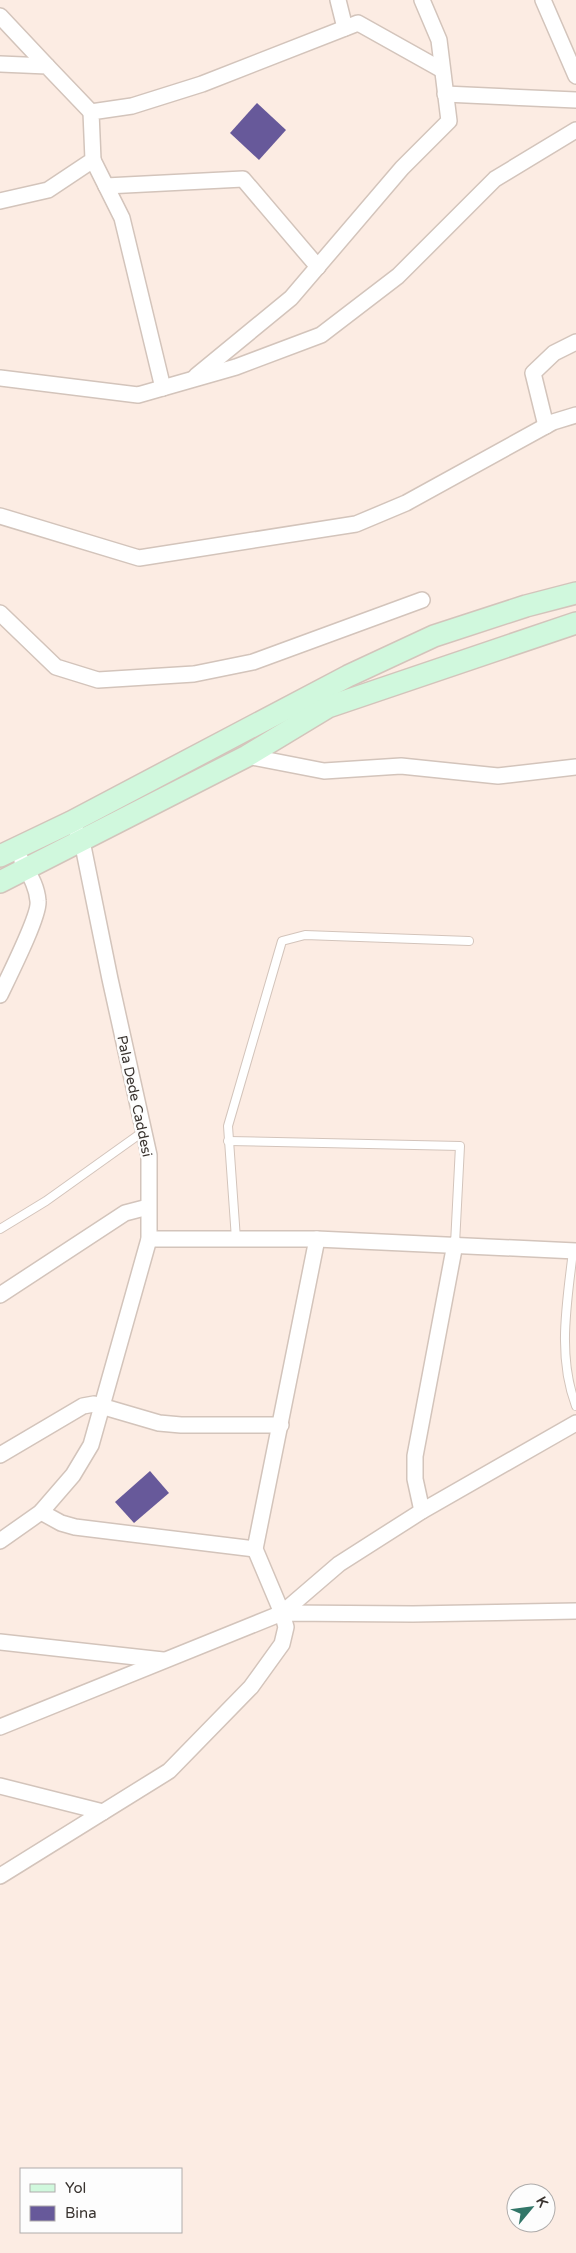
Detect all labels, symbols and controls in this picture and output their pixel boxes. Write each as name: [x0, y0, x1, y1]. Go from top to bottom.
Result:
street label: Pala Dede Caddesi: [113, 1034, 156, 1158]
legend: [20, 2168, 182, 2233]
text: Yol: [65, 2179, 86, 2197]
north arrow: [506, 2183, 556, 2233]
text: K: [532, 2194, 552, 2211]
text: Bina: [65, 2204, 97, 2222]

